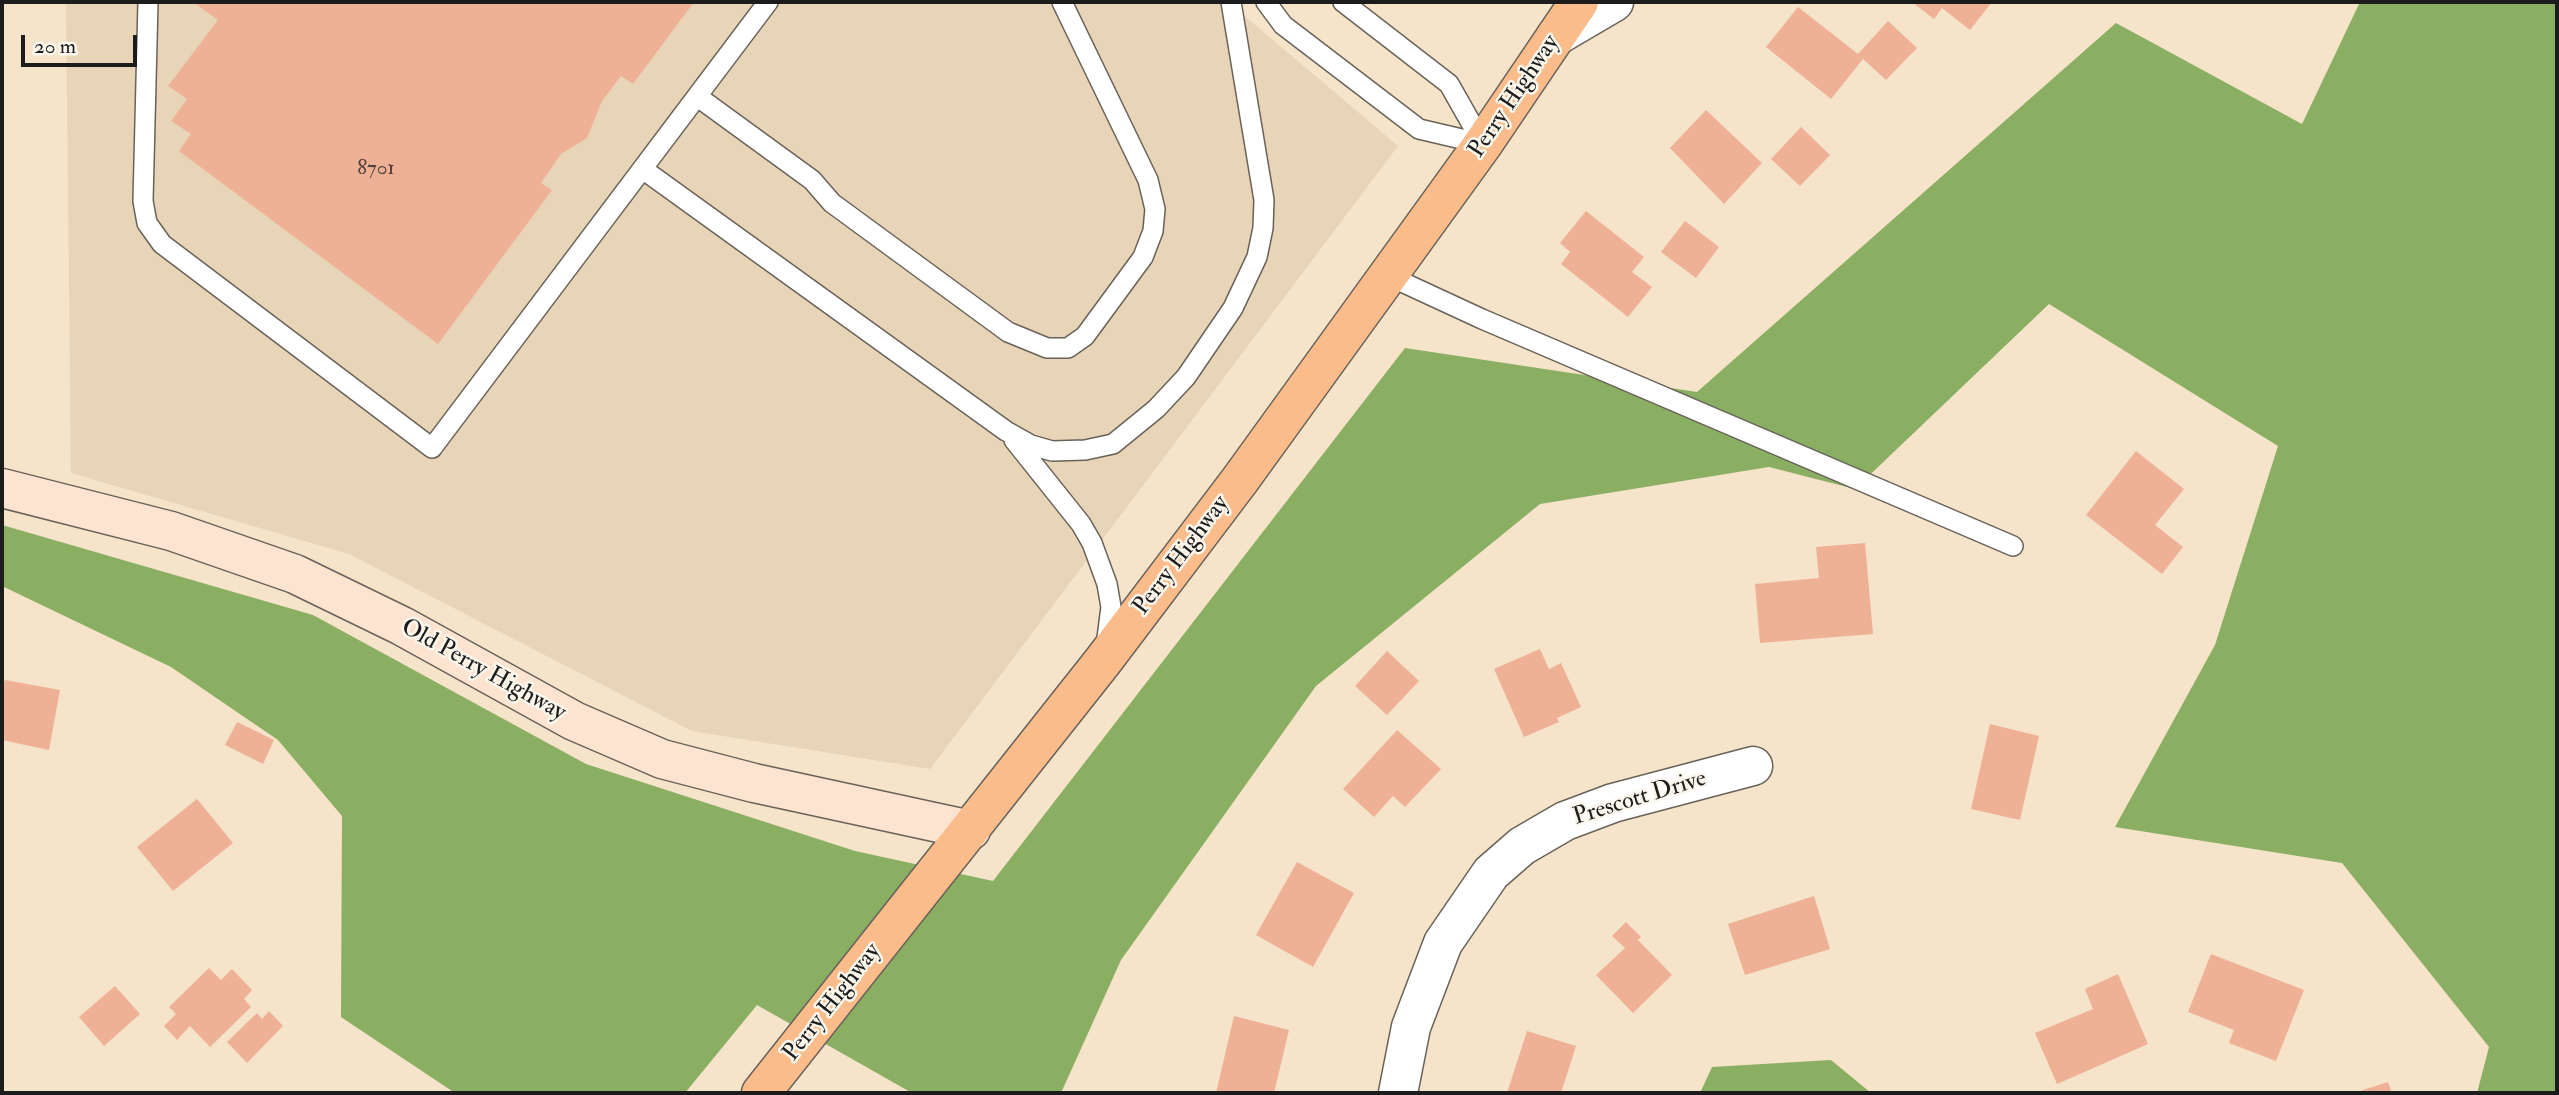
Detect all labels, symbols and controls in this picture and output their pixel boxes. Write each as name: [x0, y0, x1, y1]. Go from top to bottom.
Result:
scale bar: [24, 21, 140, 65]
street label: Perry Highway: [1463, 30, 1567, 164]
text: 20 m: [34, 33, 76, 60]
house number: 8701: [357, 156, 395, 182]
street label: Perry Highway: [1128, 491, 1236, 621]
street label: Old Perry Highway: [395, 614, 571, 728]
street label: Prescott Drive: [1570, 765, 1710, 833]
street label: Perry Highway: [778, 938, 888, 1068]

